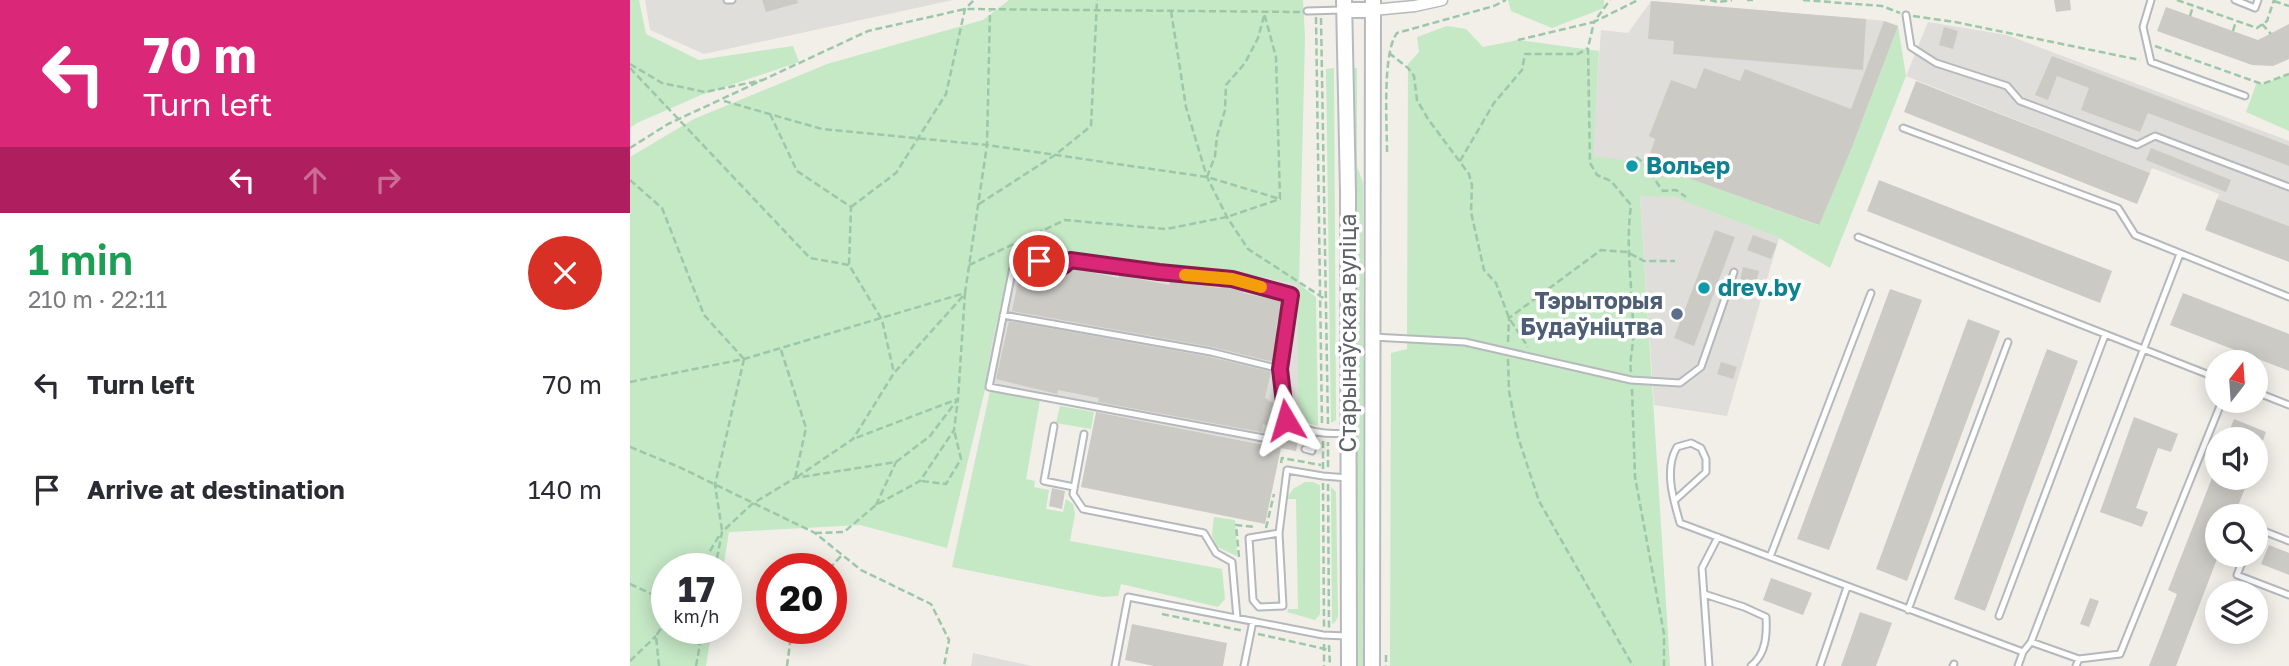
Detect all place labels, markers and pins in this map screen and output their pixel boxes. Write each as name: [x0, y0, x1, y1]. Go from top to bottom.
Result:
place label: Вольер: [1646, 151, 1730, 179]
marker: Вольер: [1624, 158, 1640, 174]
pin: [1009, 231, 1069, 291]
place label: drev.by: [1718, 273, 1802, 301]
marker: drev.by: [1696, 280, 1712, 296]
place label: Тэрыторыя Будаўніцтва: [1520, 286, 1663, 340]
marker: Тэрыторыя Будаўніцтва: [1669, 306, 1685, 322]

